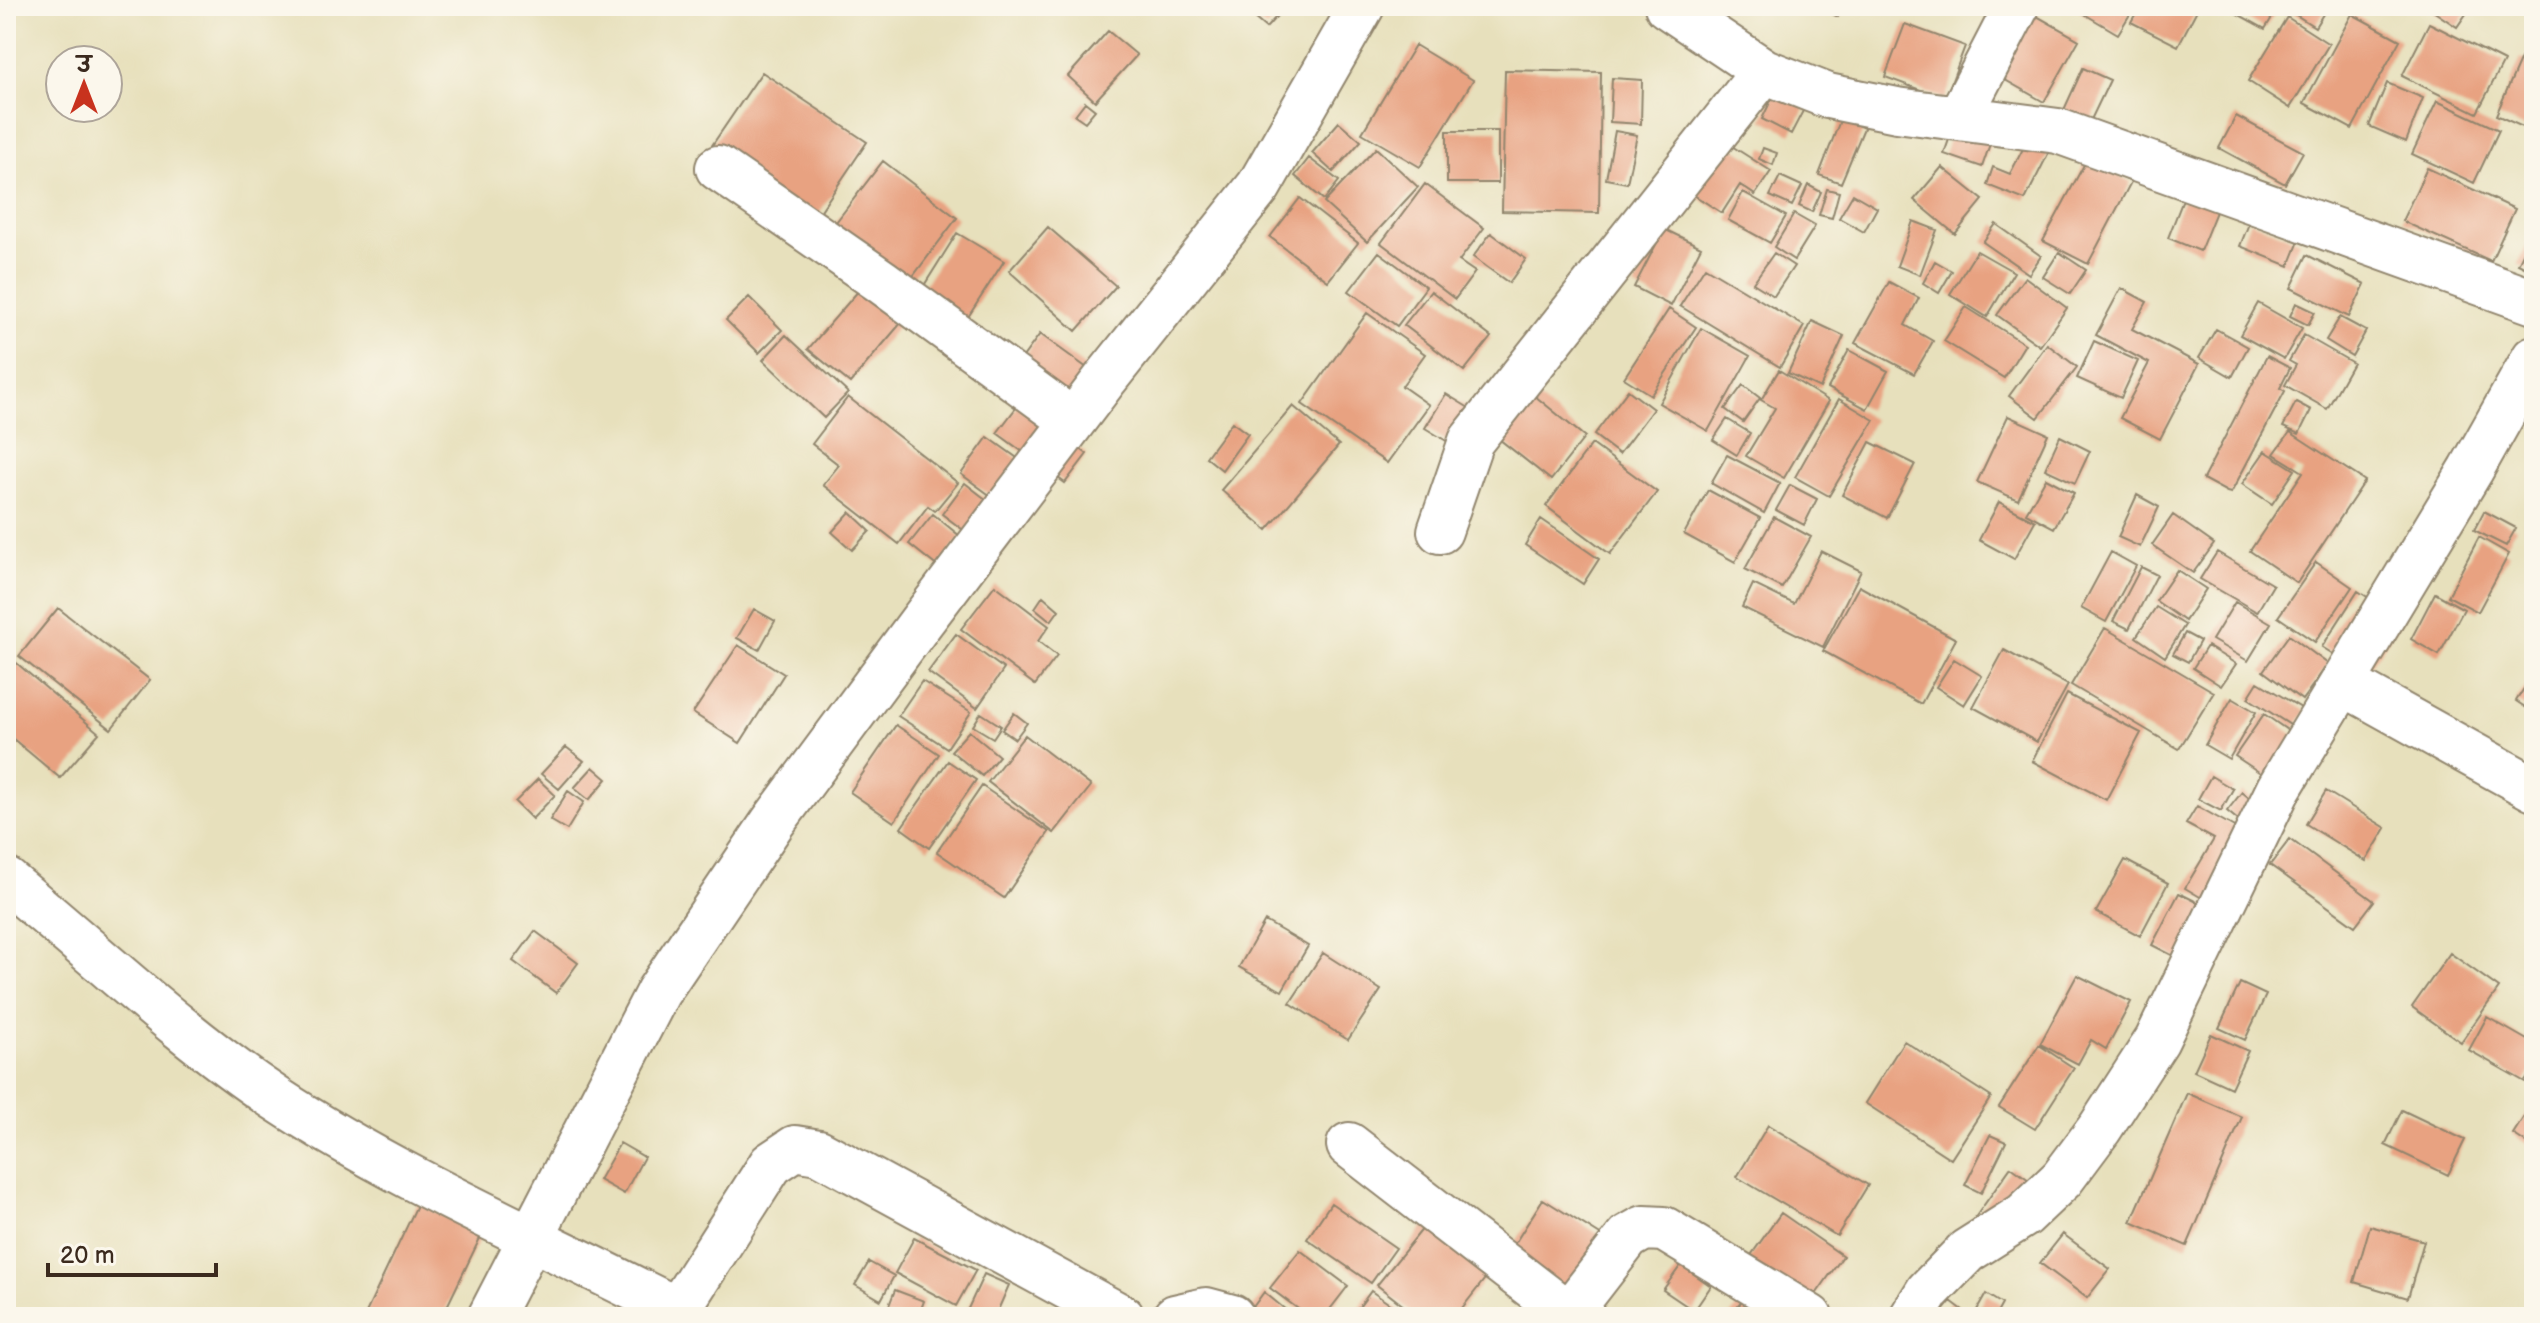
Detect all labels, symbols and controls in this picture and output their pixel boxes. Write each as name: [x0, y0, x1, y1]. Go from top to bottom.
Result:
north arrow: [44, 44, 124, 124]
text: उ: [75, 52, 94, 79]
scale bar: [48, 1227, 216, 1277]
text: 20 m: [60, 1241, 115, 1270]

